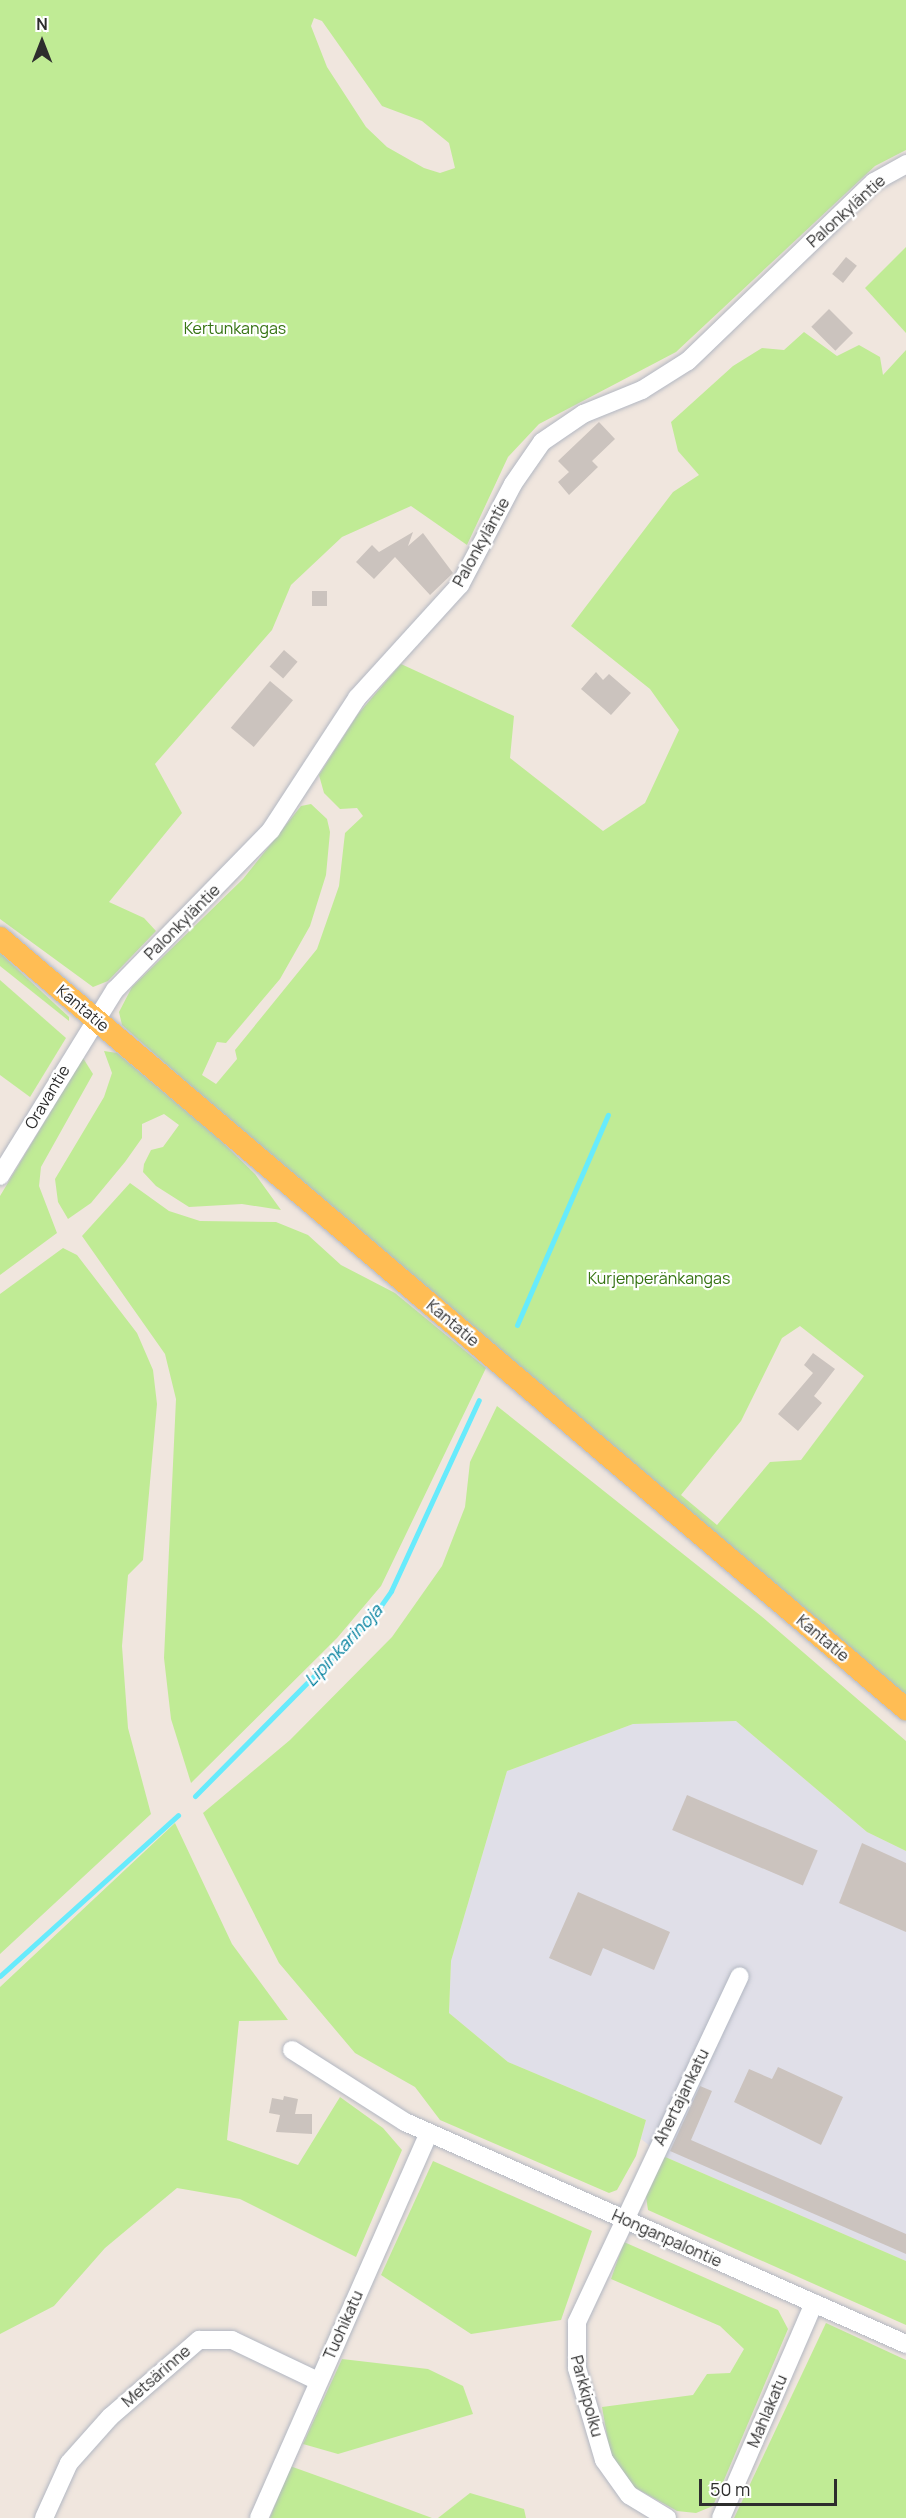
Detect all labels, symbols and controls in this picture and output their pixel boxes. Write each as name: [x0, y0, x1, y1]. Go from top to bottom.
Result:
north arrow: [12, 12, 72, 72]
text: N: [36, 13, 48, 35]
street label: Palonkyläntie: [803, 171, 889, 251]
park label: Kertunkangas: [184, 318, 286, 338]
street label: Palonkyläntie: [449, 494, 513, 590]
street label: Palonkyläntie: [140, 880, 224, 964]
street label: Kantatie: [53, 981, 113, 1035]
street label: Oravantie: [20, 1062, 74, 1132]
park label: Kurjenperänkangas: [588, 1268, 730, 1288]
street label: Kantatie: [423, 1296, 483, 1350]
water label: Lipinkarinoja: [300, 1599, 386, 1691]
street label: Kantatie: [793, 1611, 853, 1665]
street label: Ahertajankatu: [649, 2046, 713, 2148]
street label: Honganpalontie: [609, 2205, 725, 2271]
street label: Tuohikatu: [319, 2287, 367, 2363]
street label: Metsärinne: [118, 2341, 194, 2411]
street label: Parkkipolku: [567, 2353, 607, 2439]
street label: Mahlakatu: [743, 2372, 791, 2450]
scale bar: [702, 2467, 840, 2505]
text: 50 m: [710, 2477, 750, 2501]

